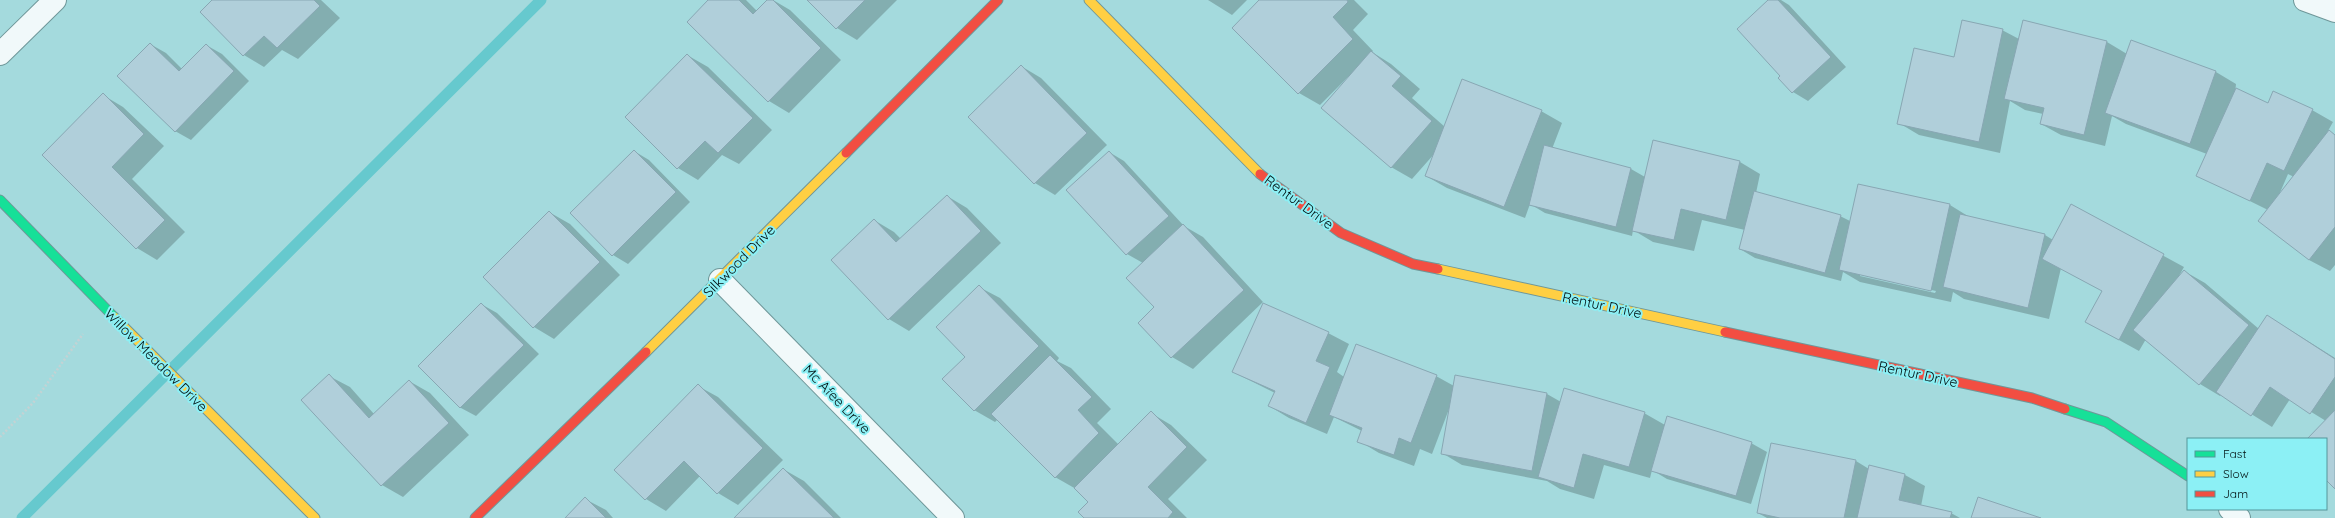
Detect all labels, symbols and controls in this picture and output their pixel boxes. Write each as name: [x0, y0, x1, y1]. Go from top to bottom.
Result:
street label: Rentur Drive: [1261, 171, 1337, 233]
street label: Silkwood Drive: [699, 221, 779, 301]
street label: Rentur Drive: [1561, 288, 1644, 322]
street label: Willow Meadow Drive: [101, 305, 211, 415]
street label: Rentur Drive: [1877, 357, 1960, 391]
street label: Mc Afee Drive: [799, 361, 875, 438]
legend: [2187, 438, 2327, 510]
text: Fast: [2223, 446, 2247, 461]
text: Slow: [2223, 466, 2249, 481]
text: Jam: [2223, 486, 2248, 501]

